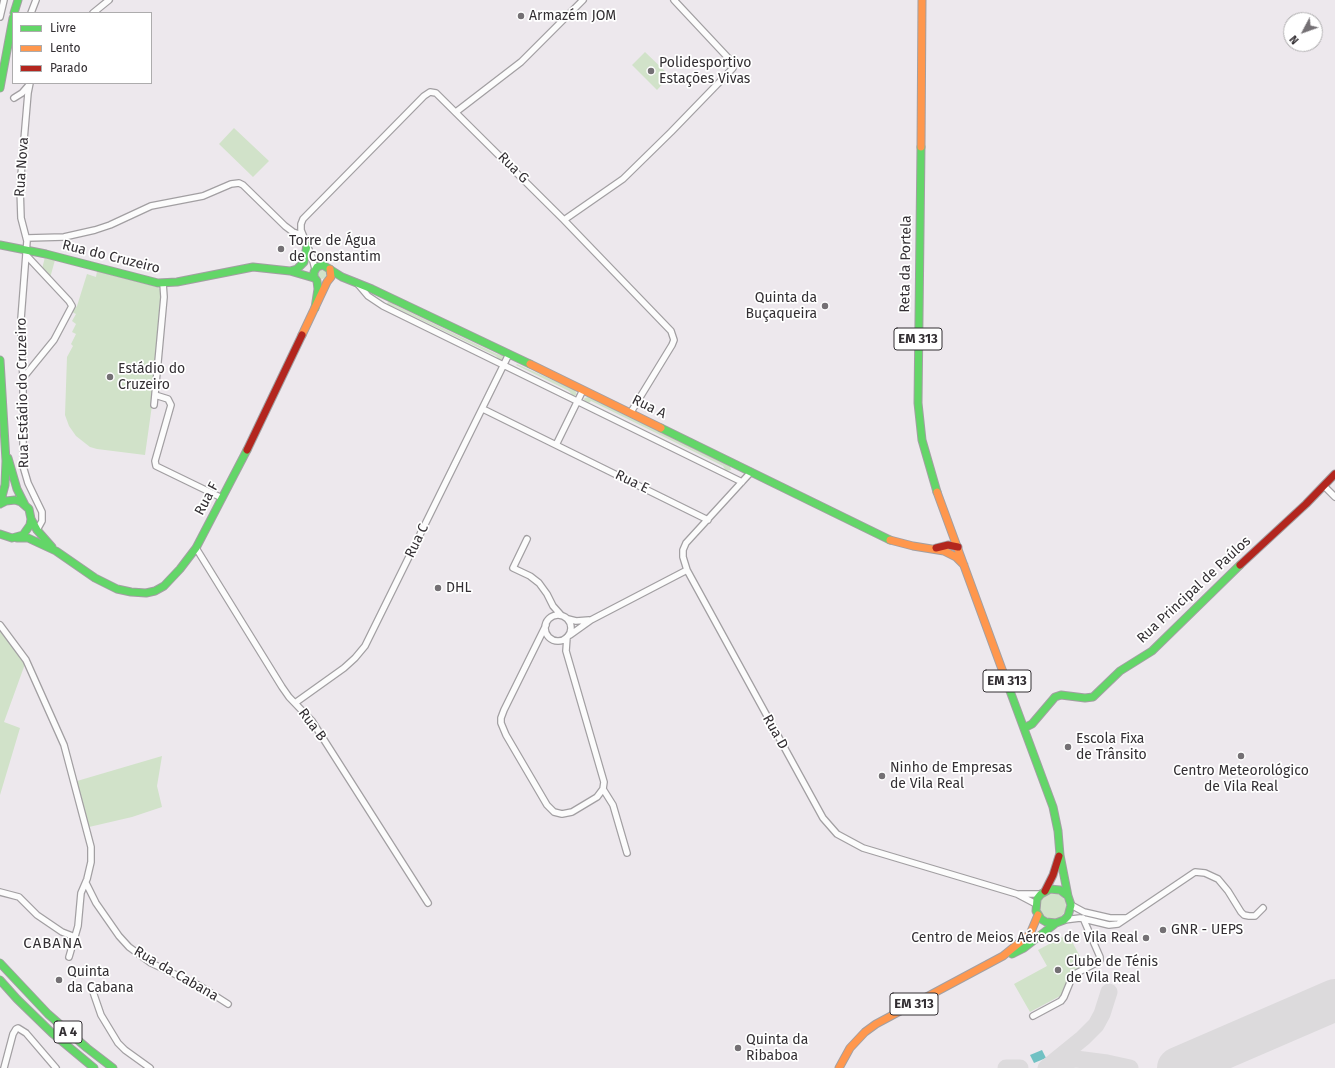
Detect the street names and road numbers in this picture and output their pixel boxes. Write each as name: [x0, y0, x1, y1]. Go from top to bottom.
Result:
street label: Rua Nova: [12, 137, 32, 197]
street label: Rua G: [494, 149, 532, 187]
street label: Reta da Portela: [897, 215, 915, 313]
street label: Rua do Cruzeiro: [60, 237, 162, 277]
street label: Rua Estádio do Cruzeiro: [13, 317, 33, 469]
road number: EM 313: [894, 328, 942, 350]
street label: Rua A: [629, 392, 669, 422]
street label: Rua E: [612, 467, 652, 497]
street label: Rua F: [191, 480, 223, 518]
street label: Rua C: [402, 521, 432, 561]
street label: Rua Principal de Paúlos: [1134, 533, 1254, 647]
road number: EM 313: [983, 670, 1031, 692]
street label: Rua B: [294, 705, 330, 745]
street label: Rua D: [759, 712, 791, 752]
street label: Rua da Cabana: [131, 943, 221, 1005]
road number: EM 313: [890, 993, 938, 1015]
road number: A 4: [54, 1021, 82, 1043]

